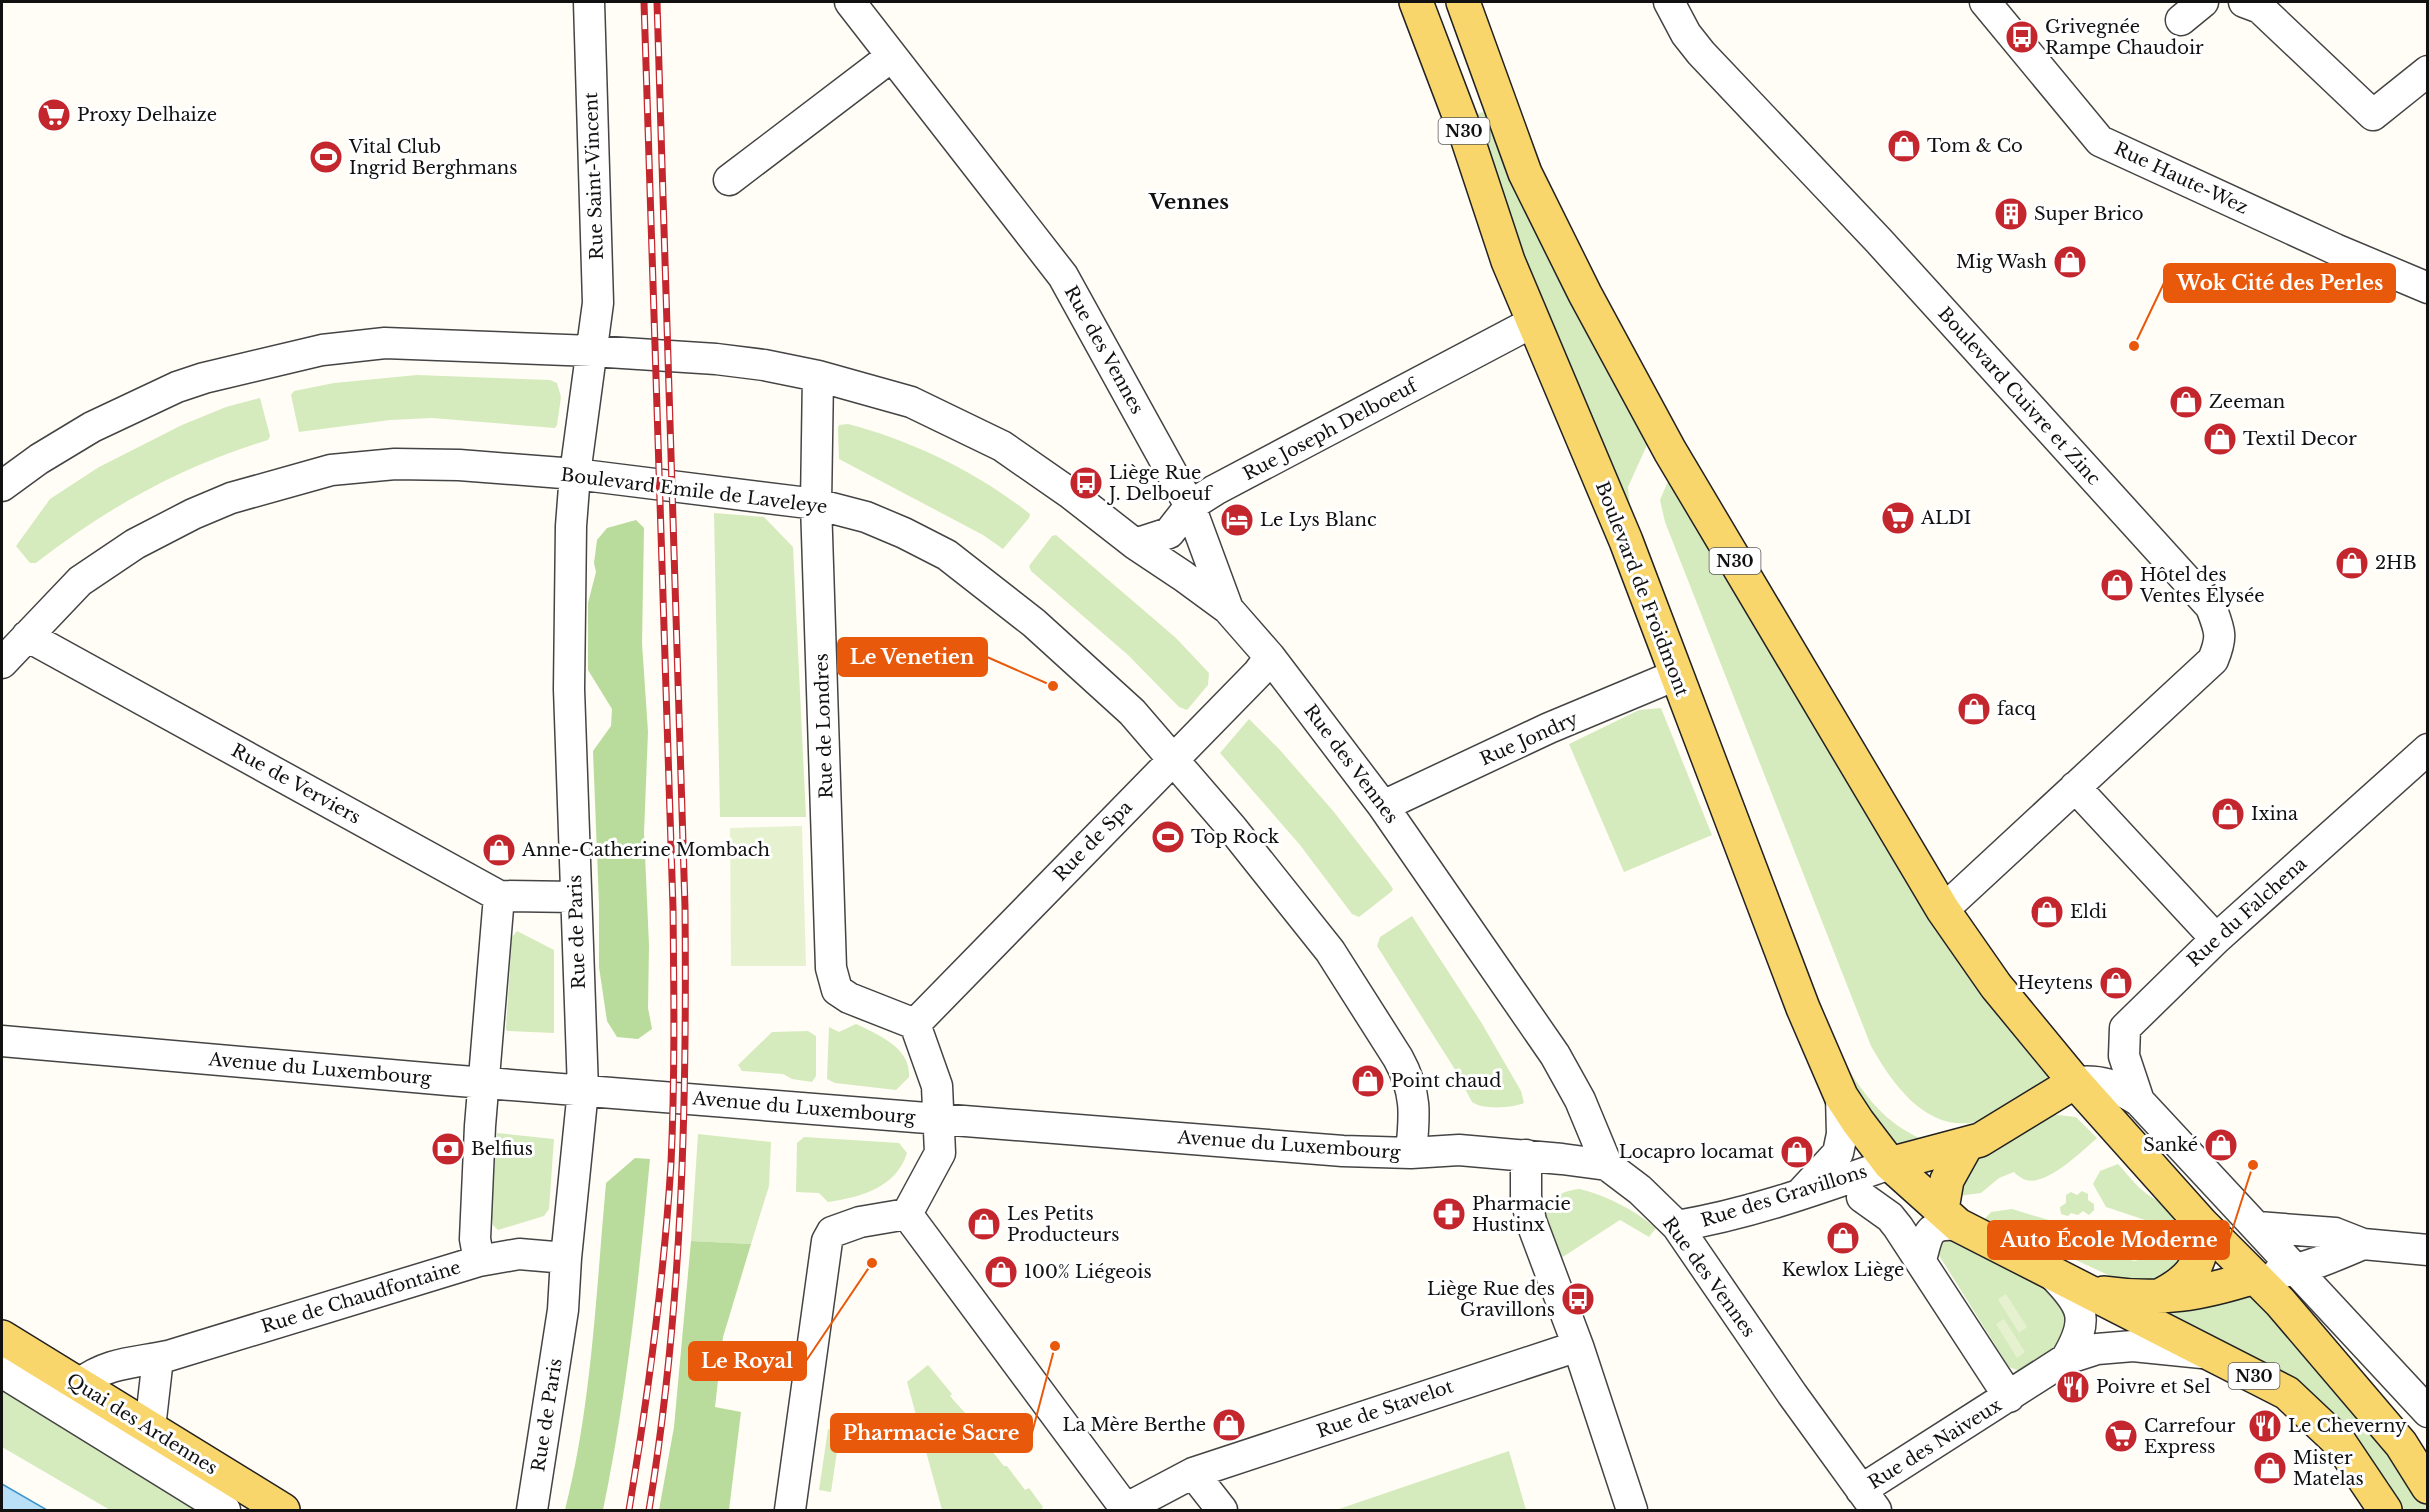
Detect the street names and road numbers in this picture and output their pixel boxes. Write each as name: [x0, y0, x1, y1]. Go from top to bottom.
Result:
street label: Rue Saint-Vincent: [580, 92, 608, 260]
road number: N30: [1438, 118, 1490, 144]
street label: Rue Haute-Wez: [2111, 137, 2251, 219]
street label: Rue des Vennes: [1060, 282, 1148, 418]
street label: Boulevard Cuivre et Zinc: [1933, 303, 2105, 490]
street label: Rue Joseph Delboeuf: [1239, 374, 1423, 485]
street label: Boulevard Emile de Laveleye: [559, 464, 829, 518]
street label: Boulevard de Froidmont: [1591, 478, 1693, 700]
road number: N30: [1710, 548, 1760, 574]
street label: Rue de Londres: [810, 653, 838, 799]
street label: Rue des Vennes: [1299, 700, 1403, 828]
street label: Rue Jondry: [1477, 707, 1582, 770]
street label: Rue de Verviers: [228, 739, 364, 829]
street label: Rue de Spa: [1049, 796, 1137, 886]
street label: Rue du Falchena: [2183, 853, 2311, 971]
street label: Rue de Paris: [564, 874, 590, 990]
street label: Avenue du Luxembourg: [207, 1048, 432, 1090]
street label: Avenue du Luxembourg: [691, 1087, 916, 1129]
street label: Avenue du Luxembourg: [1176, 1126, 1401, 1164]
street label: Rue des Gravillons: [1698, 1160, 1870, 1232]
street label: Rue des Vennes: [1658, 1213, 1760, 1341]
street label: Rue de Chaudfontaine: [259, 1256, 463, 1338]
street label: Rue de Paris: [527, 1357, 567, 1473]
road number: N30: [2228, 1363, 2280, 1389]
street label: Quai des Ardennes: [63, 1369, 221, 1479]
street label: Rue de Stavelot: [1314, 1375, 1456, 1443]
street label: Rue des Naiveux: [1864, 1394, 2006, 1494]

